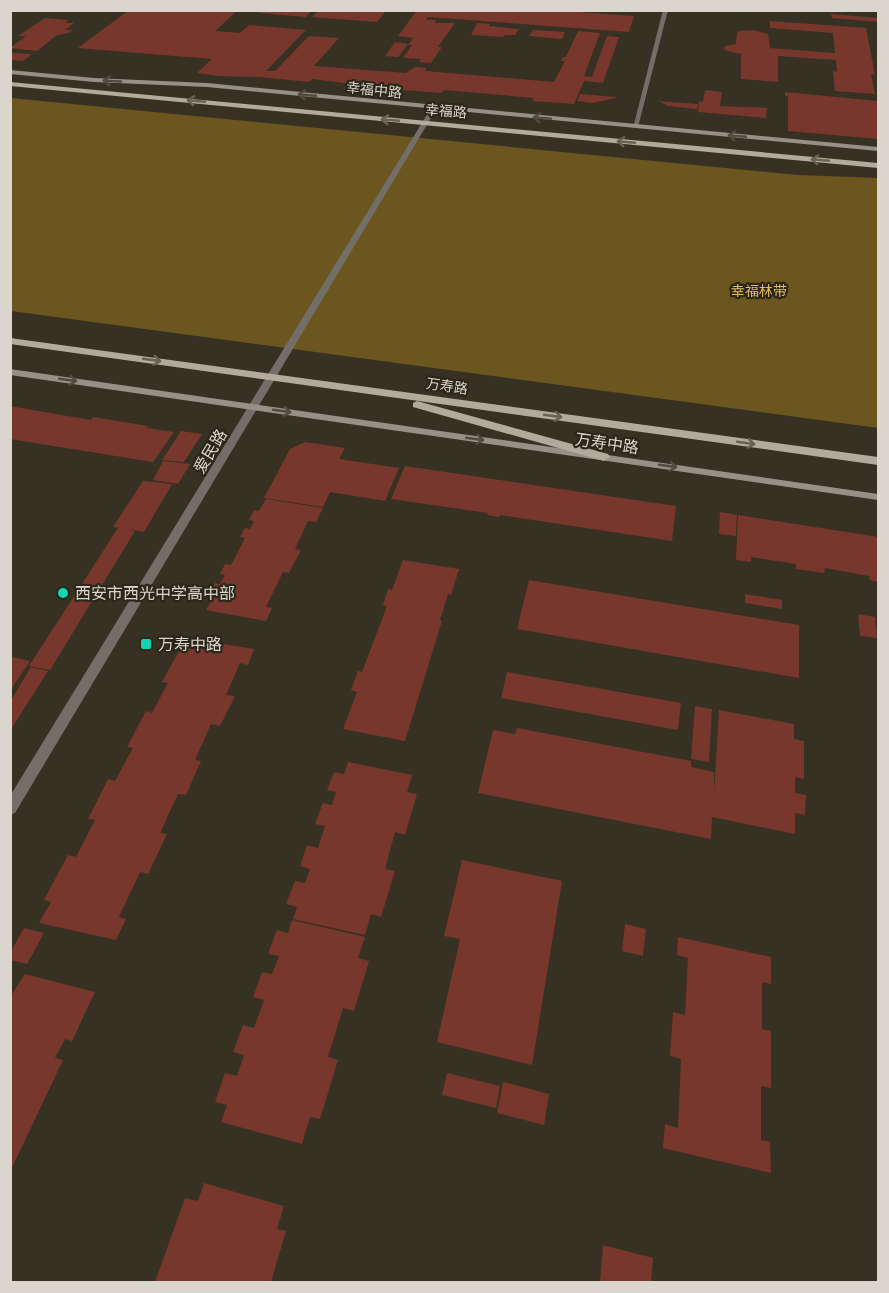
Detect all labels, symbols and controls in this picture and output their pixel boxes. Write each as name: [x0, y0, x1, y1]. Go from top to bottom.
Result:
one-way arrow: [103, 75, 123, 86]
street label: 幸福中路: [345, 78, 403, 101]
one-way arrow: [297, 89, 317, 100]
one-way arrow: [187, 95, 206, 106]
street label: 幸福路: [424, 100, 468, 121]
one-way arrow: [533, 112, 553, 123]
one-way arrow: [381, 114, 401, 125]
one-way arrow: [727, 130, 747, 141]
one-way arrow: [617, 136, 637, 147]
one-way arrow: [811, 154, 831, 165]
park label: 幸福林带: [731, 282, 787, 299]
one-way arrow: [141, 355, 161, 366]
street label: 万寿路: [425, 374, 469, 397]
one-way arrow: [58, 375, 78, 386]
one-way arrow: [272, 406, 292, 417]
one-way arrow: [542, 410, 562, 421]
street label: 爱民路: [189, 425, 230, 476]
street label: 万寿中路: [574, 429, 640, 456]
one-way arrow: [465, 433, 485, 444]
one-way arrow: [736, 437, 755, 448]
one-way arrow: [658, 461, 678, 472]
place label: 西安市西光中学高中部: [75, 583, 235, 602]
marker: 西安市西光中学高中部: [56, 586, 70, 600]
place label: 万寿中路: [158, 634, 222, 653]
marker: 万寿中路: [139, 637, 153, 651]

